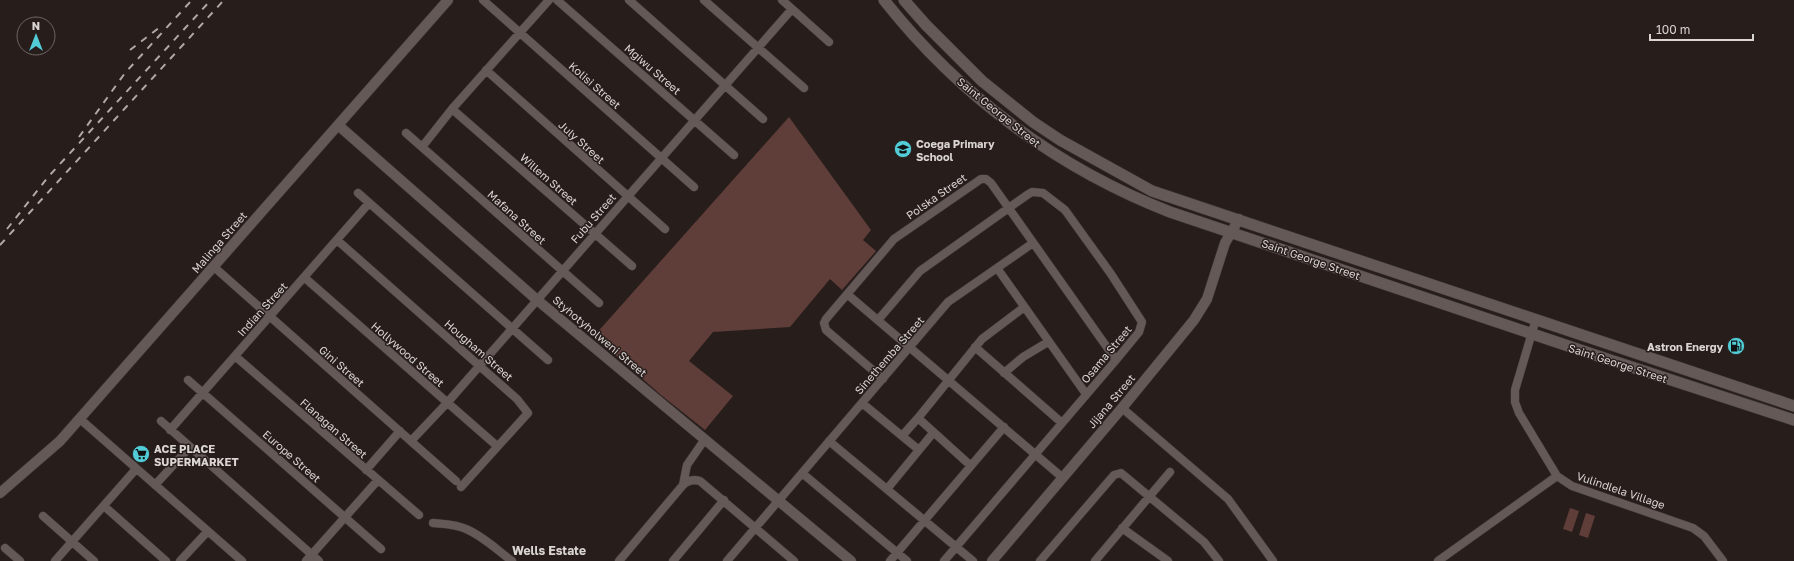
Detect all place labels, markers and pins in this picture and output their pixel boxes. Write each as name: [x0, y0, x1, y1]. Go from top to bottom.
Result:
place label: Coega Primary School: [916, 137, 995, 163]
school or university icon: Coega Primary School: [893, 139, 913, 159]
fuel station icon: Astron Energy: [1726, 336, 1746, 356]
place label: Astron Energy: [1647, 340, 1723, 353]
place label: ACE PLACE SUPERMARKET: [154, 442, 239, 468]
supermarket icon: ACE PLACE SUPERMARKET: [131, 444, 151, 464]

